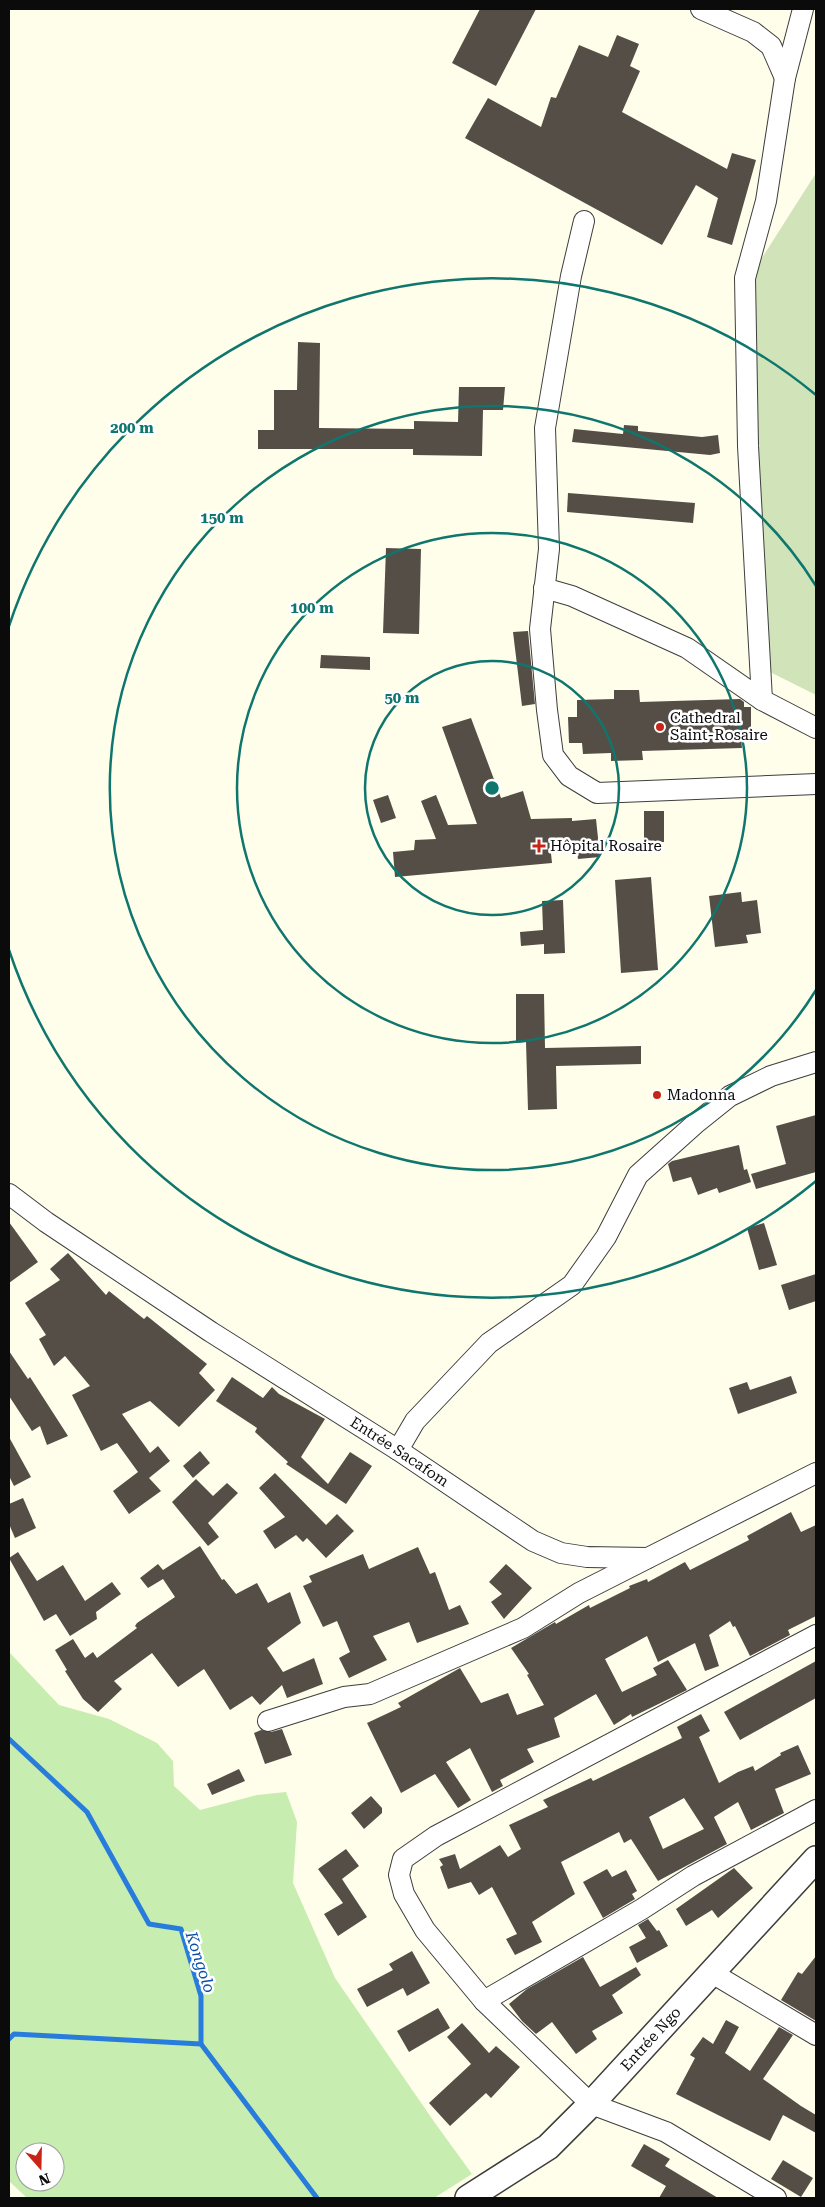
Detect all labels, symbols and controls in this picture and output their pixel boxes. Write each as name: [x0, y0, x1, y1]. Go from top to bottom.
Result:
text: 200 m: [110, 419, 154, 437]
text: 150 m: [200, 509, 244, 527]
text: 100 m: [290, 599, 334, 617]
text: 50 m: [384, 689, 420, 707]
place label: Cathedral Saint-Rosaire: [670, 709, 768, 744]
marker: Cathedral Saint-Rosaire: [654, 721, 666, 733]
centre of rings: [483, 779, 501, 797]
place label: Hôpital Rosaire: [550, 837, 662, 855]
marker: Hôpital Rosaire: [532, 839, 546, 853]
place label: Madonna: [667, 1086, 735, 1104]
marker: Madonna: [651, 1089, 663, 1101]
street label: Entrée Sacafom: [347, 1413, 452, 1491]
water label: Kongolo: [181, 1928, 219, 1995]
street label: Entrée Ngo: [617, 2003, 685, 2075]
north arrow: [15, 2142, 65, 2192]
text: N: [36, 2170, 52, 2189]

